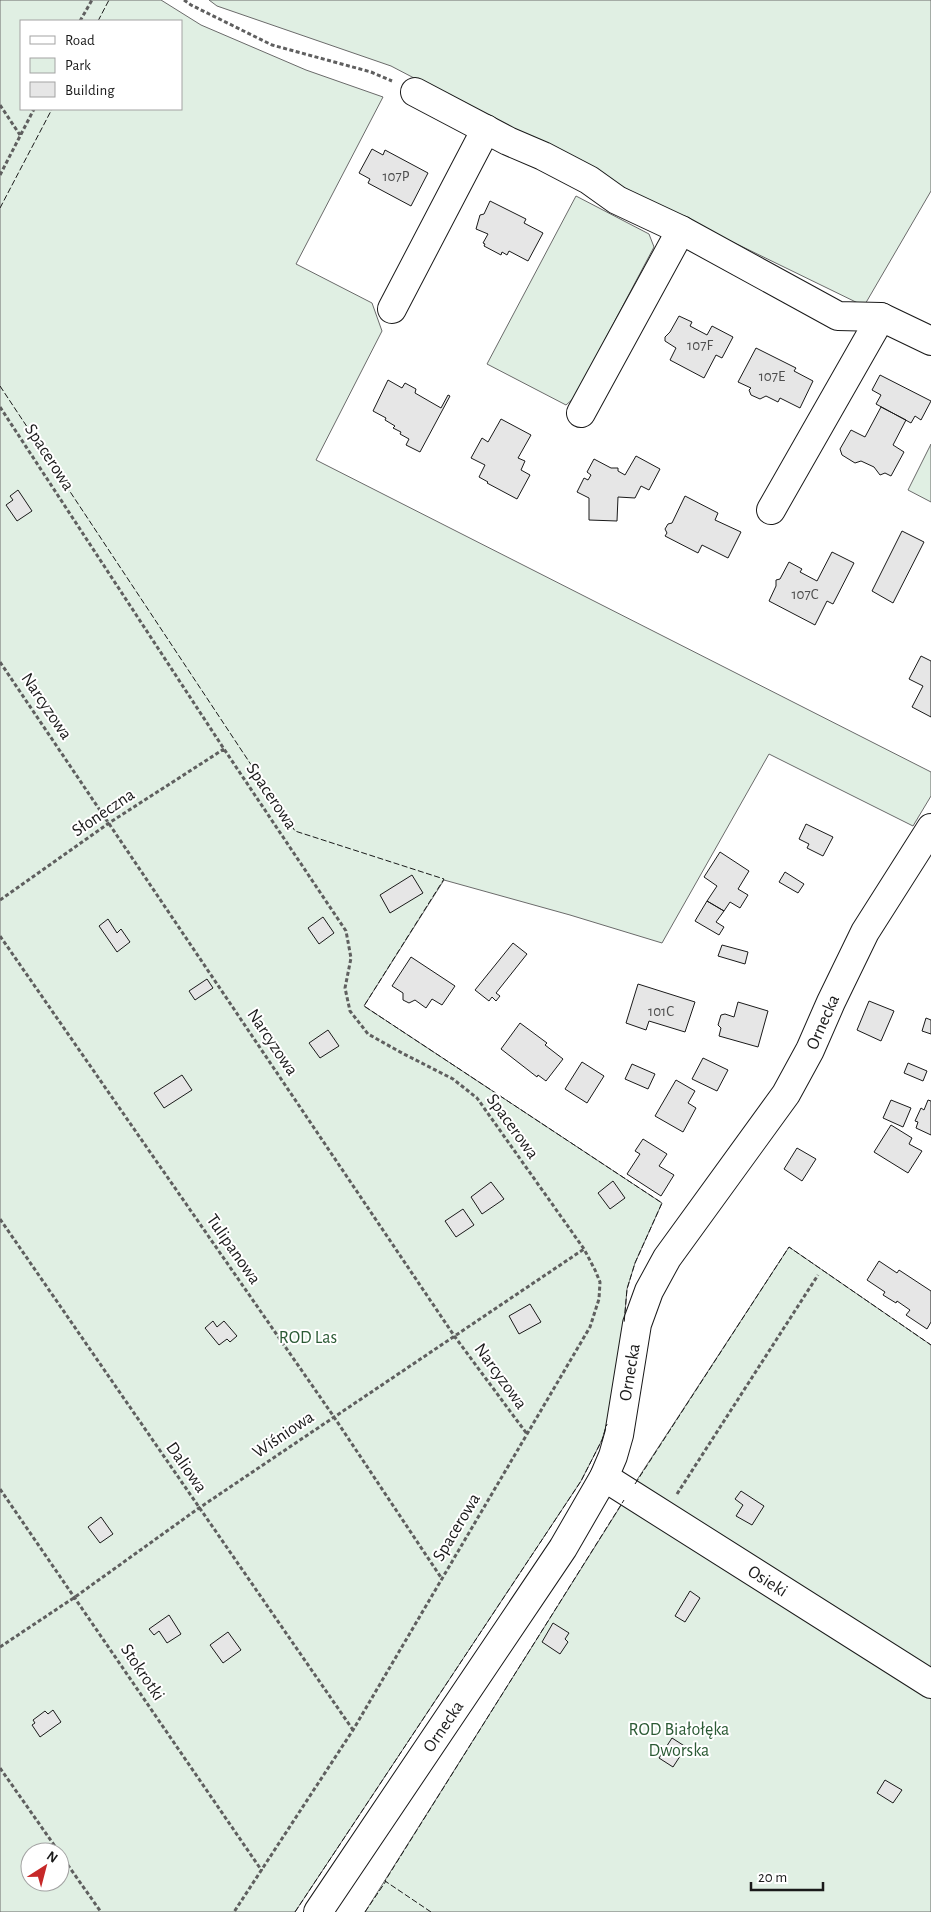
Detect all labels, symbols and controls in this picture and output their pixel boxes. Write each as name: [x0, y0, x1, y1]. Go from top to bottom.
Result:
legend: [20, 20, 182, 110]
text: Road: [65, 33, 95, 48]
text: Park: [65, 58, 91, 73]
text: Building: [65, 83, 115, 98]
house number: 107P: [382, 169, 410, 184]
house number: 107F: [687, 338, 713, 353]
house number: 107E: [759, 369, 785, 384]
street label: Spacerowa: [21, 421, 77, 494]
house number: 107C: [791, 587, 819, 602]
street label: Narcyzowa: [17, 670, 75, 743]
street label: Spacerowa: [243, 760, 300, 833]
street label: Słoneczna: [69, 785, 138, 840]
street label: Ornecka: [803, 992, 843, 1052]
house number: 101C: [648, 1004, 674, 1019]
street label: Narcyzowa: [243, 1006, 301, 1079]
street label: Spacerowa: [483, 1091, 542, 1163]
street label: Tulipanowa: [203, 1211, 264, 1288]
park label: ROD Las: [279, 1329, 337, 1347]
street label: Narcyzowa: [470, 1340, 530, 1413]
street label: Ornecka: [617, 1342, 644, 1402]
street label: Wiśniowa: [250, 1408, 317, 1462]
street label: Daliowa: [162, 1439, 210, 1496]
street label: Spacerowa: [430, 1490, 484, 1565]
street label: Osieki: [744, 1562, 791, 1601]
street label: Stokrotki: [117, 1641, 168, 1704]
street label: Ornecka: [420, 1698, 468, 1756]
park label: ROD Białołęka Dworska: [629, 1721, 729, 1760]
north arrow: [20, 1842, 70, 1892]
text: N: [44, 1849, 60, 1866]
scale bar: [751, 1860, 824, 1892]
text: 20 m: [758, 1870, 787, 1885]

